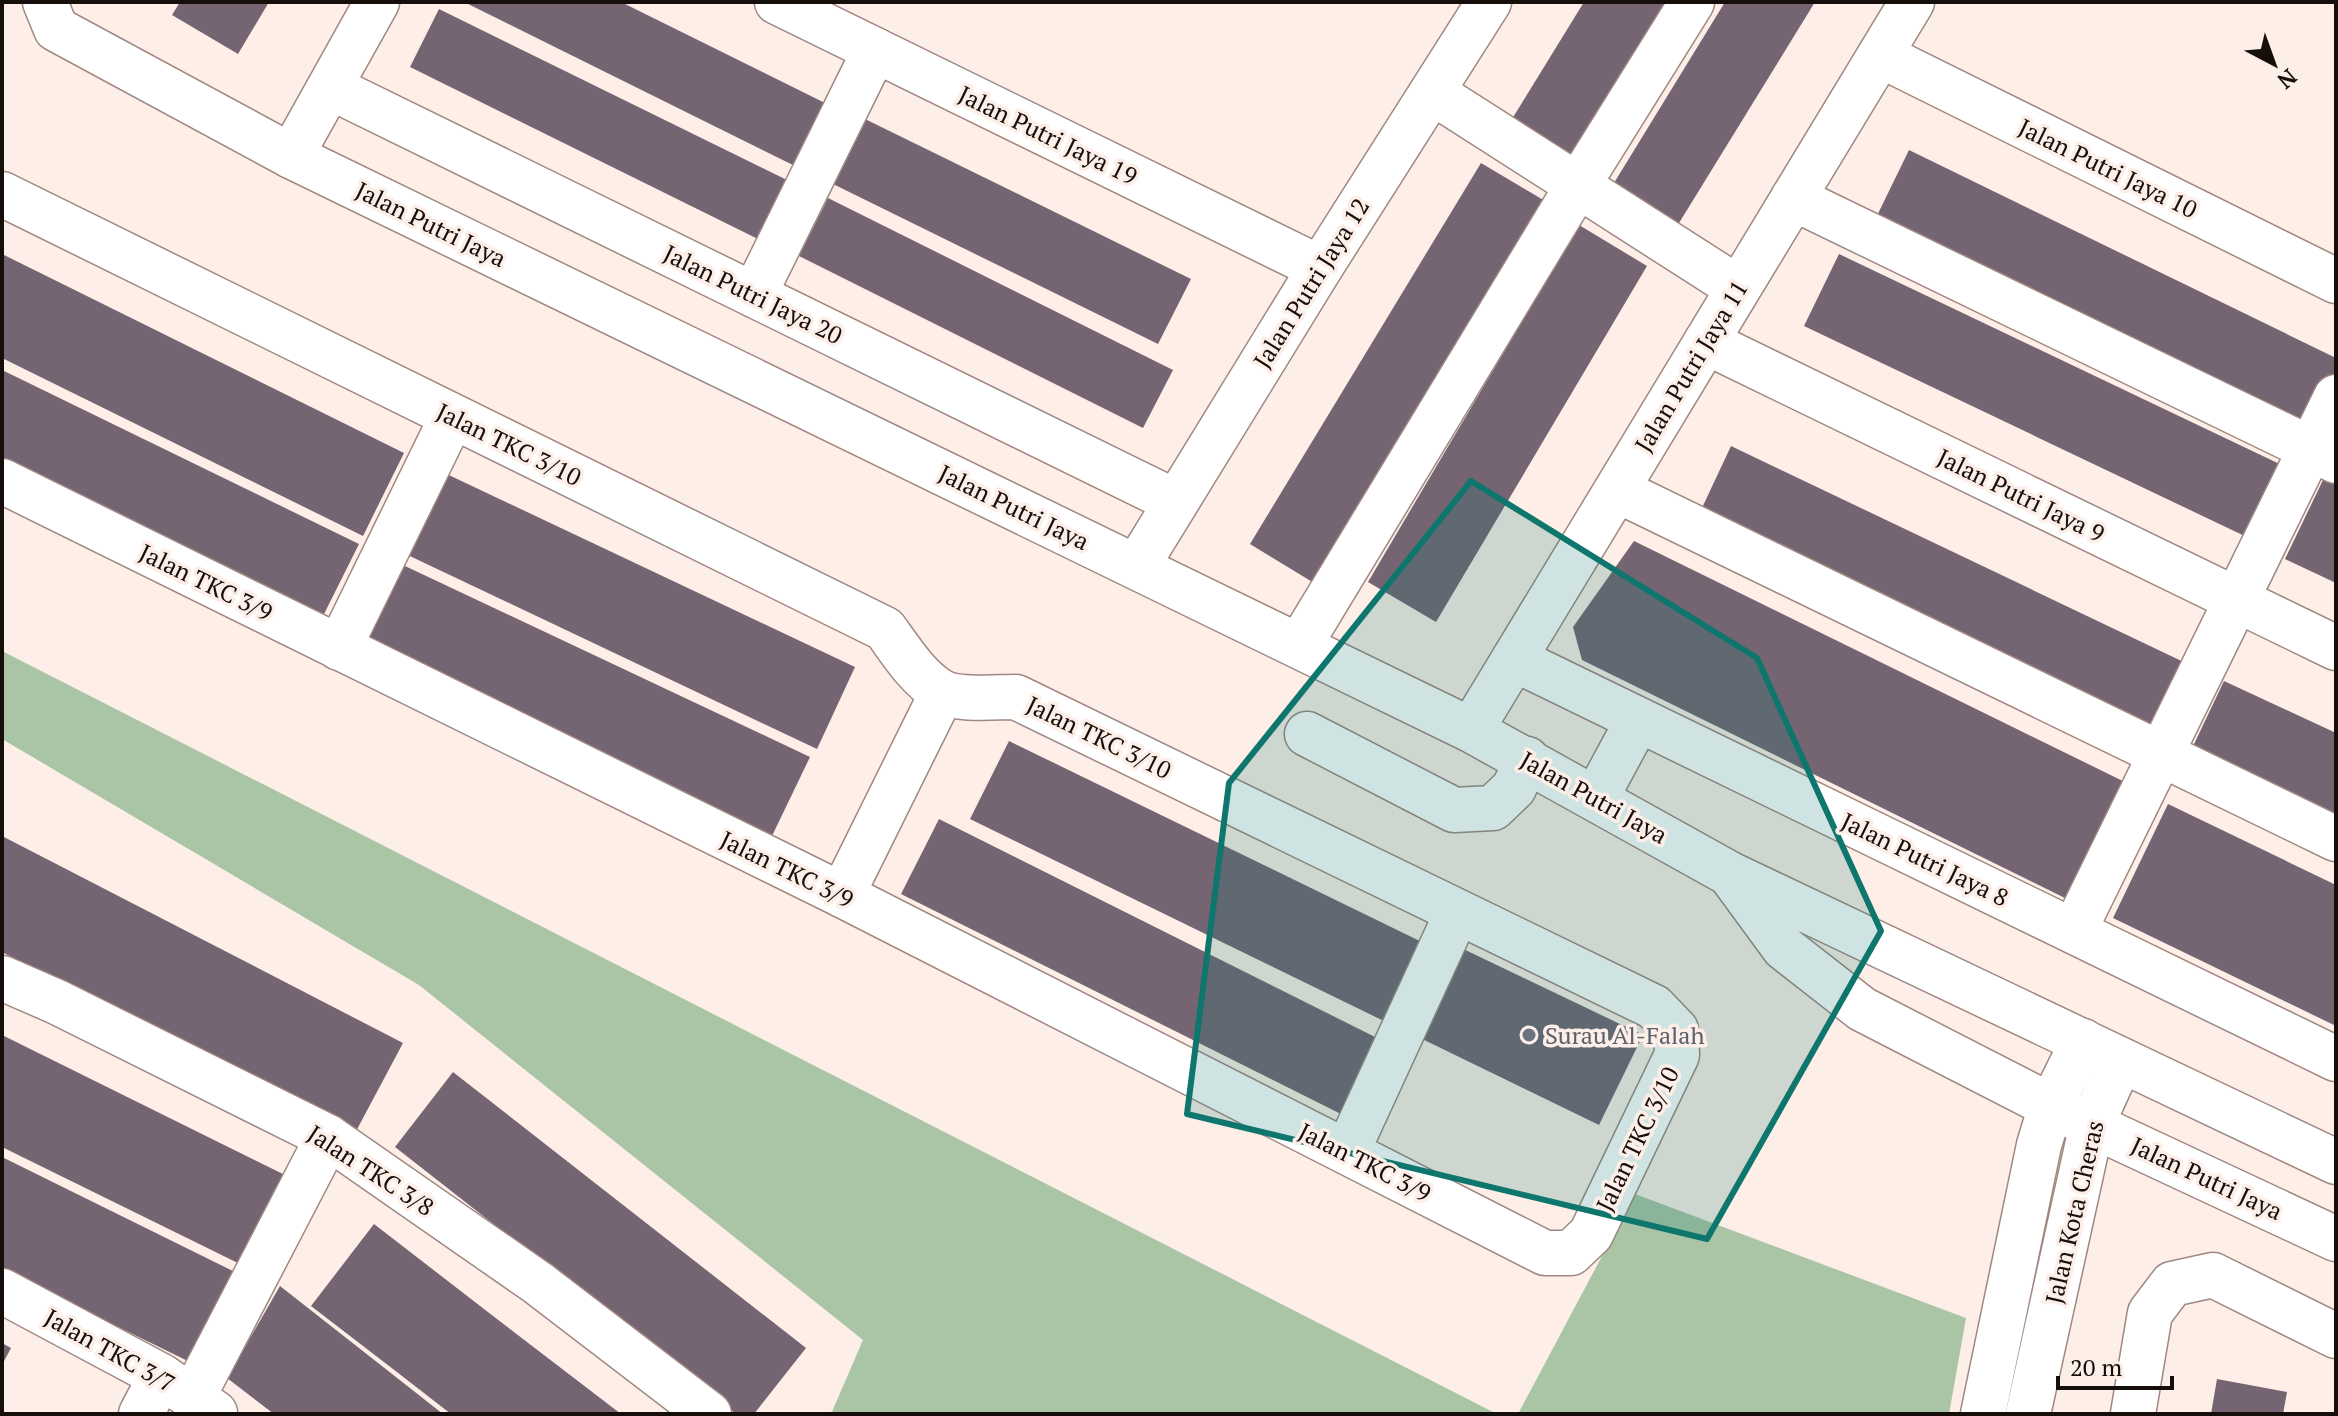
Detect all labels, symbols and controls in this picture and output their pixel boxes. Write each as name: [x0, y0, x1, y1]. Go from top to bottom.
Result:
north arrow: [2234, 24, 2314, 104]
text: N: [2271, 63, 2303, 96]
street label: Jalan Putri Jaya 19: [953, 78, 1143, 192]
street label: Jalan Putri Jaya 10: [2013, 111, 2203, 225]
street label: Jalan Putri Jaya: [351, 174, 511, 274]
street label: Jalan Putri Jaya 12: [1246, 192, 1376, 374]
street label: Jalan Putri Jaya 20: [658, 237, 848, 351]
street label: Jalan Putri Jaya 11: [1627, 274, 1755, 458]
street label: Jalan TKC 3/10: [431, 395, 587, 493]
street label: Jalan Putri Jaya 9: [1932, 441, 2110, 549]
street label: Jalan Putri Jaya: [934, 457, 1094, 557]
street label: Jalan TKC 3/9: [134, 536, 278, 628]
street label: Jalan TKC 3/10: [1021, 688, 1177, 786]
street label: Jalan Putri Jaya: [1515, 743, 1673, 851]
street label: Jalan Putri Jaya 8: [1836, 805, 2014, 913]
street label: Jalan TKC 3/9: [715, 823, 859, 915]
place label: Surau Al-Falah: [1545, 1019, 1705, 1051]
marker: Surau Al-Falah: [1520, 1026, 1538, 1044]
street label: Jalan TKC 3/10: [1588, 1061, 1686, 1217]
street label: Jalan TKC 3/9: [1293, 1115, 1437, 1209]
street label: Jalan TKC 3/8: [302, 1117, 440, 1223]
street label: Jalan Kota Cheras: [2037, 1117, 2111, 1307]
street label: Jalan Putri Jaya: [2126, 1129, 2288, 1227]
street label: Jalan TKC 3/7: [39, 1301, 181, 1399]
scale bar: [2058, 1340, 2172, 1390]
text: 20 m: [2070, 1351, 2122, 1383]

